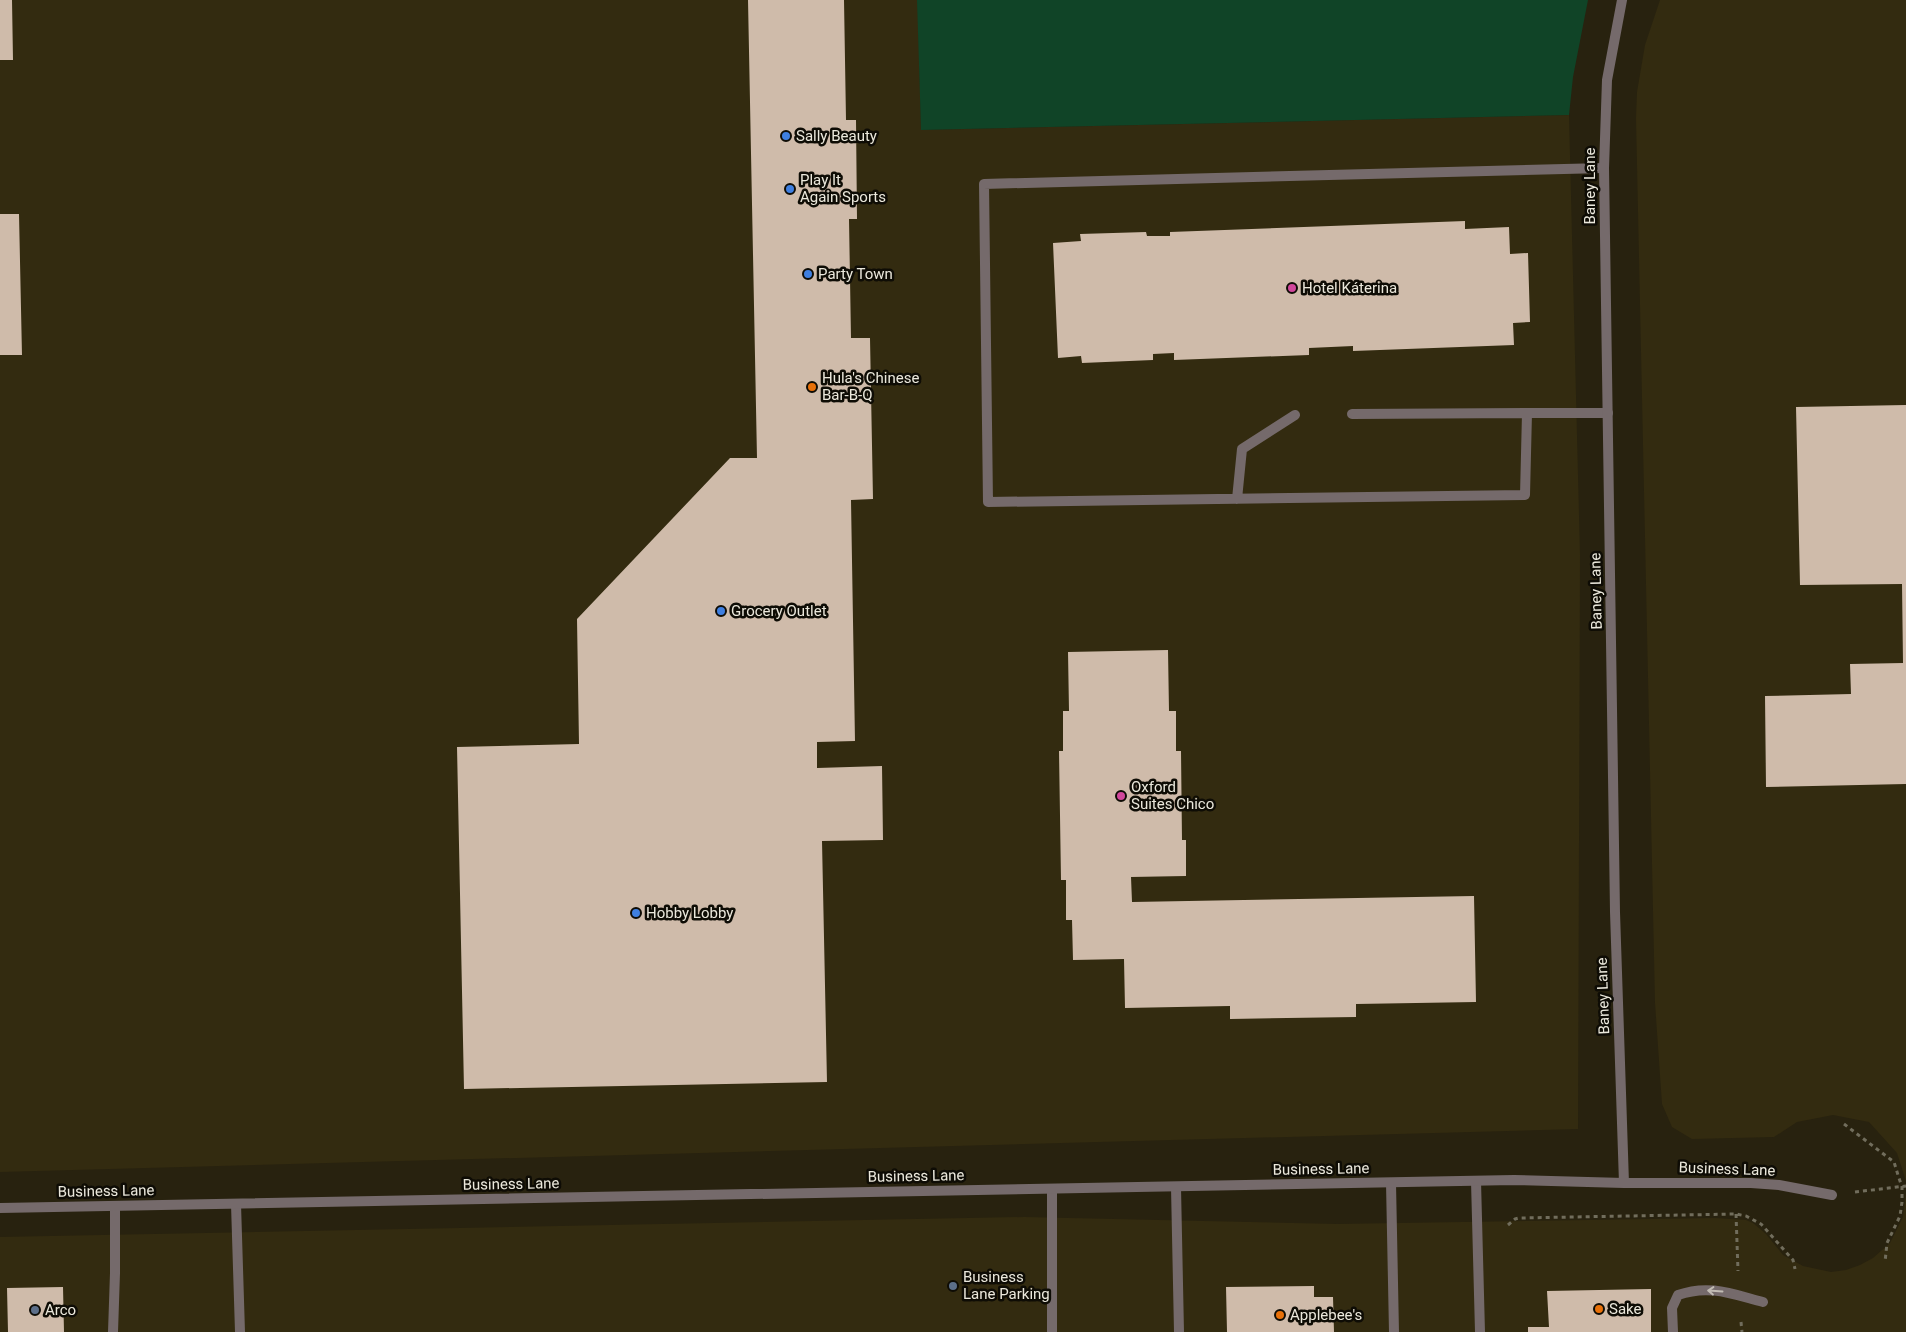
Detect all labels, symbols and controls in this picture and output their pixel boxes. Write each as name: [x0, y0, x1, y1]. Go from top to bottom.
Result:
place label: Sally Beauty: [796, 127, 877, 145]
marker: Sally Beauty: [780, 130, 792, 142]
street label: Baney Lane: [1581, 147, 1599, 224]
place label: Play It Again Sports: [800, 171, 886, 206]
marker: Play It Again Sports: [784, 183, 796, 195]
place label: Party Town: [818, 265, 893, 283]
marker: Party Town: [802, 268, 814, 280]
place label: Hotel Káterina: [1302, 279, 1397, 297]
marker: Hotel Káterina: [1286, 282, 1298, 294]
place label: Hula's Chinese Bar-B-Q: [822, 369, 919, 404]
marker: Hula's Chinese Bar-B-Q: [806, 381, 818, 393]
street label: Baney Lane: [1586, 552, 1606, 630]
place label: Grocery Outlet: [731, 602, 827, 620]
marker: Grocery Outlet: [715, 605, 727, 617]
place label: Oxford Suites Chico: [1131, 778, 1214, 813]
marker: Oxford Suites Chico: [1115, 790, 1127, 802]
place label: Hobby Lobby: [646, 904, 733, 922]
marker: Hobby Lobby: [630, 907, 642, 919]
street label: Baney Lane: [1593, 957, 1613, 1035]
street label: Business Lane: [1678, 1158, 1776, 1180]
street label: Business Lane: [1272, 1159, 1370, 1179]
street label: Business Lane: [867, 1166, 965, 1186]
street label: Business Lane: [462, 1174, 560, 1194]
street label: Business Lane: [57, 1181, 155, 1201]
place label: Business Lane Parking: [963, 1268, 1050, 1303]
marker: Business Lane Parking: [947, 1280, 959, 1292]
one-way arrow: [1708, 1286, 1724, 1296]
place label: Sake: [1609, 1300, 1642, 1318]
place label: Arco: [45, 1301, 76, 1319]
marker: Sake: [1593, 1303, 1605, 1315]
marker: Arco: [29, 1304, 41, 1316]
place label: Applebee's: [1290, 1306, 1362, 1324]
marker: Applebee's: [1274, 1309, 1286, 1321]

